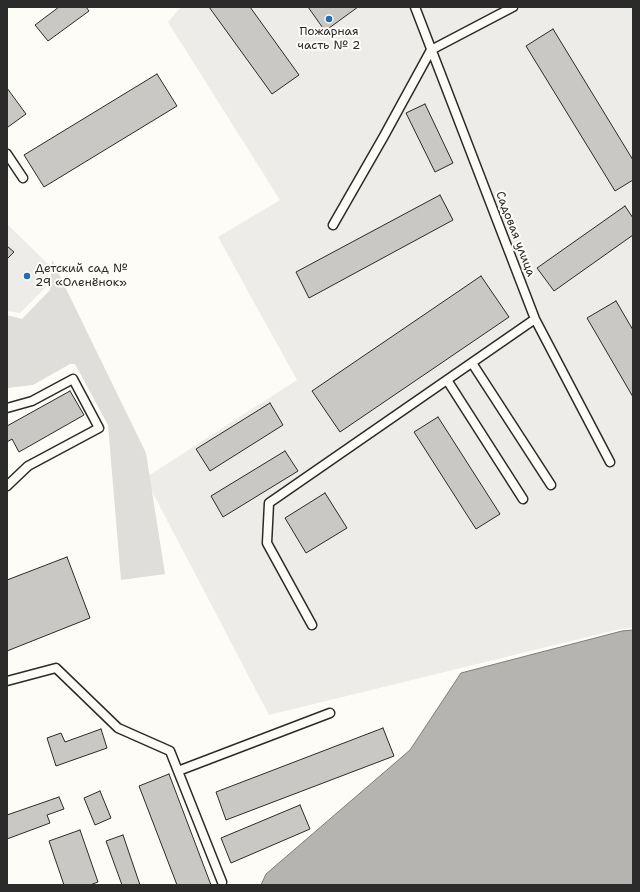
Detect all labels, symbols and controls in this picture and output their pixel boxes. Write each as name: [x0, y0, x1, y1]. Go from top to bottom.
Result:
marker: Пожарная часть № 2: [324, 14, 334, 24]
place label: Пожарная часть № 2: [298, 25, 360, 53]
street label: Садовая улица: [492, 189, 538, 279]
place label: Детский сад № 29 «Оленёнок»: [35, 262, 128, 290]
marker: Детский сад № 29 «Оленёнок»: [22, 271, 32, 281]

